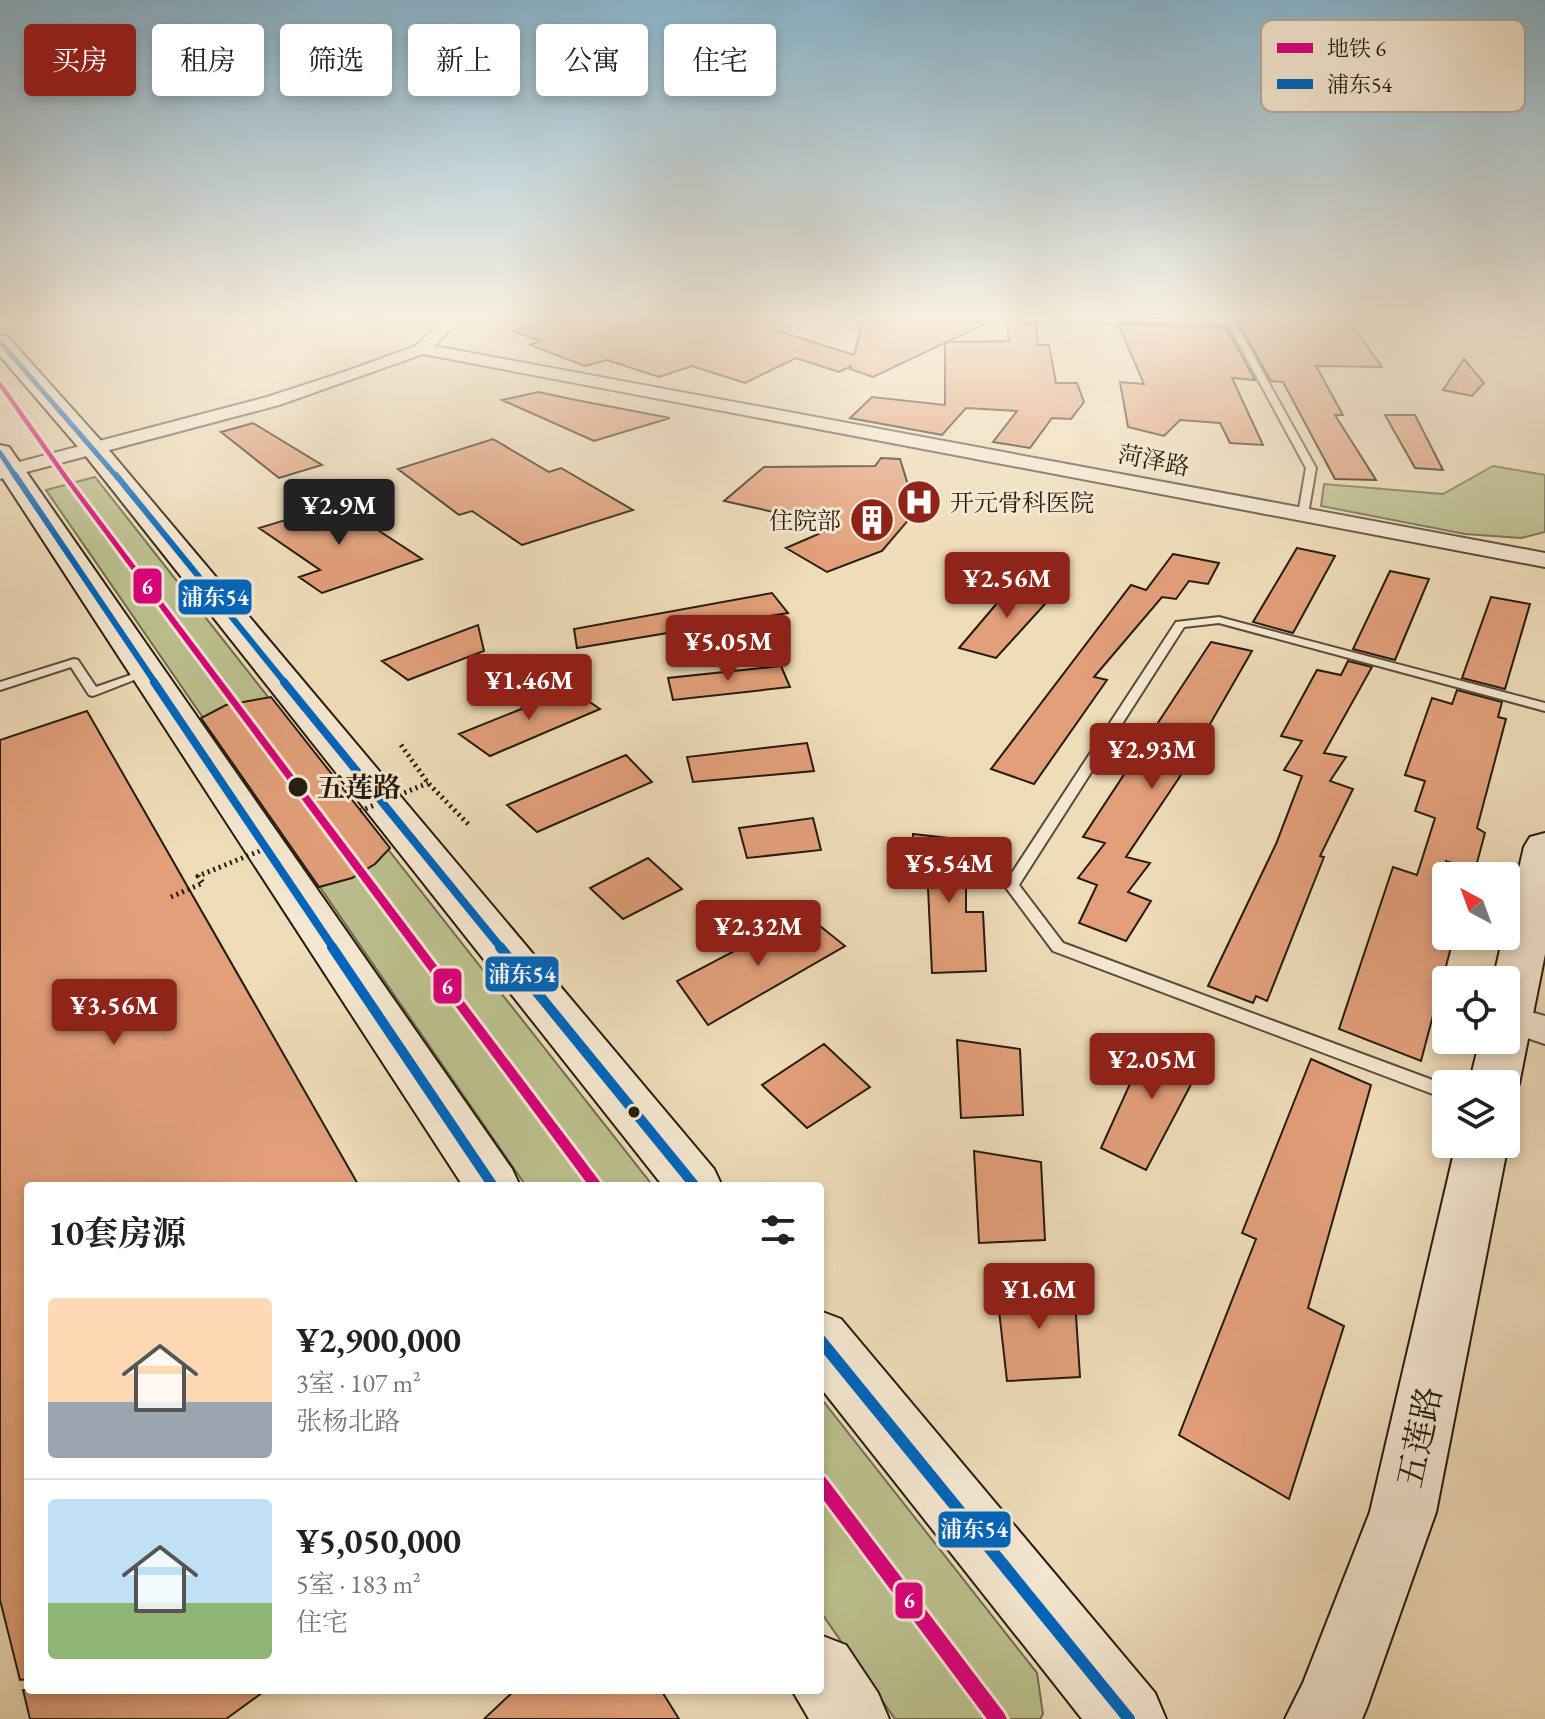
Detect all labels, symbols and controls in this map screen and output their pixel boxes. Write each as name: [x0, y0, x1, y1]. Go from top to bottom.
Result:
legend: [1261, 20, 1525, 112]
chip: 买房: [24, 24, 136, 96]
chip: 租房: [152, 24, 264, 96]
chip: 筛选: [280, 24, 392, 96]
chip: 新上: [408, 24, 520, 96]
chip: 公寓: [536, 24, 648, 96]
chip: 住宅: [664, 24, 776, 96]
text: 地铁 6: [1327, 34, 1386, 63]
text: 浦东54: [1327, 70, 1393, 99]
street label: 菏泽路: [1116, 438, 1192, 482]
hospital icon: 开元骨科医院: [895, 478, 943, 526]
pin: ¥2.9M: [283, 479, 395, 547]
place label: 开元骨科医院: [950, 487, 1094, 518]
text: ¥2.9M: [302, 488, 376, 522]
building icon: 住院部: [848, 496, 896, 544]
place label: 住院部: [769, 505, 841, 536]
pin: ¥2.56M: [942, 552, 1072, 620]
text: ¥2.56M: [963, 561, 1051, 595]
line badge: 6: [132, 567, 163, 605]
text: 6: [141, 572, 153, 601]
line badge: 浦东54: [177, 578, 253, 616]
text: 浦东54: [181, 583, 249, 612]
pin: ¥5.05M: [663, 615, 793, 683]
text: ¥5.05M: [684, 624, 772, 658]
pin: ¥1.46M: [464, 654, 594, 722]
text: ¥1.46M: [485, 663, 573, 697]
pin: ¥2.93M: [1087, 723, 1217, 791]
text: ¥2.93M: [1108, 732, 1196, 766]
place label: 五莲路: [317, 769, 401, 805]
marker: 五莲路: [286, 775, 310, 799]
pin: ¥5.54M: [884, 837, 1014, 905]
text: ¥5.54M: [905, 846, 993, 880]
north arrow: [1432, 862, 1520, 950]
map controls: [1432, 862, 1520, 1158]
pin: ¥2.32M: [693, 900, 823, 968]
text: ¥2.32M: [714, 909, 802, 943]
line badge: 浦东54: [484, 955, 560, 993]
text: 浦东54: [488, 960, 556, 989]
button: locate: [1432, 966, 1520, 1054]
line badge: 6: [432, 967, 463, 1005]
text: 6: [441, 972, 453, 1001]
pin: ¥3.56M: [49, 979, 179, 1047]
text: ¥3.56M: [70, 988, 158, 1022]
pin: ¥2.05M: [1087, 1033, 1217, 1101]
text: ¥2.05M: [1108, 1042, 1196, 1076]
button: layers: [1432, 1070, 1520, 1158]
unlabelled marker: [626, 1104, 642, 1120]
icon: filters: [756, 1208, 800, 1252]
text: 10套房源: [48, 1211, 186, 1255]
pin: ¥1.6M: [983, 1263, 1095, 1331]
text: ¥1.6M: [1002, 1272, 1076, 1306]
text: ¥2,900,000: [296, 1318, 461, 1362]
icon: home: [112, 1330, 208, 1426]
text: 3室 · 107 m²: [296, 1366, 421, 1400]
street label: 五莲路: [1387, 1383, 1451, 1491]
text: 张杨北路: [296, 1404, 400, 1438]
line badge: 浦东54: [937, 1510, 1012, 1549]
text: 浦东54: [940, 1515, 1008, 1544]
text: ¥5,050,000: [296, 1519, 461, 1563]
icon: home: [112, 1531, 208, 1627]
text: 5室 · 183 m²: [296, 1567, 421, 1601]
line badge: 6: [894, 1581, 924, 1620]
text: 6: [903, 1586, 915, 1615]
text: 住宅: [296, 1605, 348, 1639]

